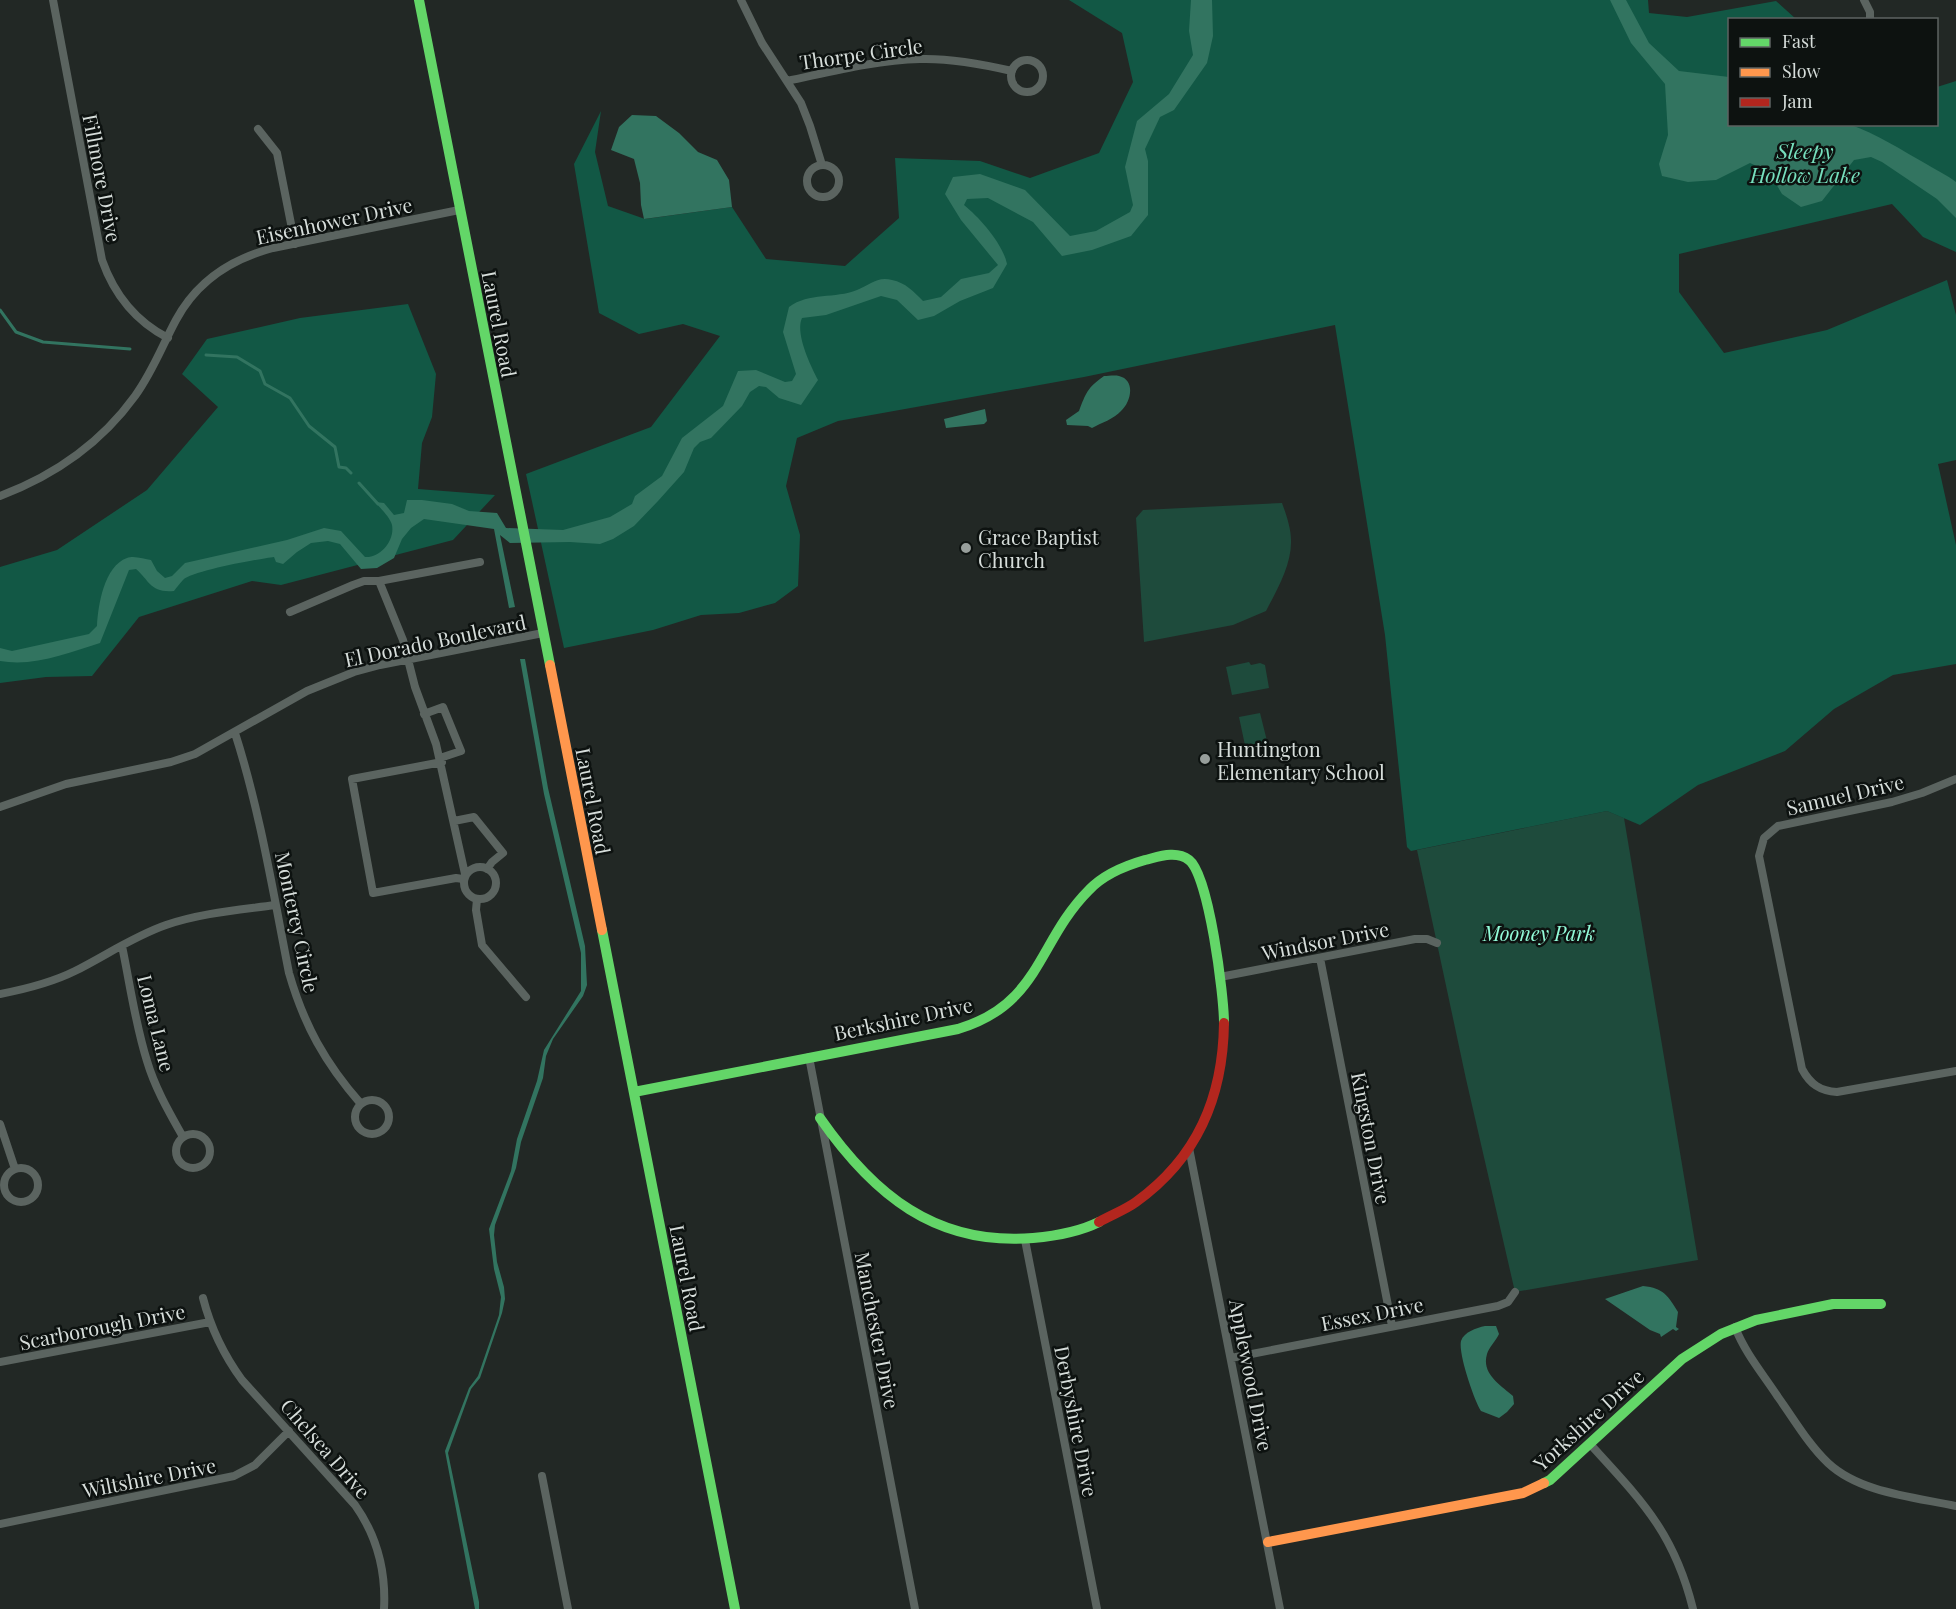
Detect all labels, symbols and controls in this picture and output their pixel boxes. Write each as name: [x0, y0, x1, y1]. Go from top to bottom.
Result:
legend: [1728, 18, 1938, 126]
text: Fast: [1782, 29, 1816, 53]
street label: Thorpe Circle: [798, 31, 924, 75]
text: Slow: [1782, 59, 1820, 83]
text: Jam: [1781, 89, 1812, 113]
street label: Fillmore Drive: [77, 112, 129, 244]
water label: Sleepy Hollow Lake: [1749, 136, 1860, 188]
street label: Eisenhower Drive: [253, 190, 415, 250]
street label: Laurel Road: [476, 268, 524, 380]
place label: Grace Baptist Church: [978, 523, 1100, 573]
marker: Grace Baptist Church: [959, 541, 973, 555]
street label: El Dorado Boulevard: [342, 607, 529, 672]
place label: Huntington Elementary School: [1217, 735, 1385, 785]
street label: Laurel Road: [570, 745, 618, 857]
marker: Huntington Elementary School: [1198, 752, 1212, 766]
street label: Samuel Drive: [1784, 767, 1906, 821]
street label: Monterey Circle: [270, 849, 326, 995]
street label: Windsor Drive: [1258, 914, 1391, 966]
park label: Mooney Park: [1482, 919, 1595, 946]
street label: Loma Lane: [132, 972, 182, 1074]
street label: Berkshire Drive: [831, 990, 975, 1046]
street label: Kingston Drive: [1346, 1070, 1398, 1206]
street label: Laurel Road: [664, 1222, 712, 1334]
street label: Manchester Drive: [850, 1249, 906, 1411]
street label: Essex Drive: [1318, 1290, 1426, 1336]
street label: Applewood Drive: [1224, 1296, 1280, 1453]
street label: Scarborough Drive: [17, 1297, 187, 1355]
street label: Derbyshire Drive: [1049, 1343, 1105, 1499]
street label: Yorkshire Drive: [1526, 1362, 1649, 1477]
street label: Chelsea Drive: [275, 1392, 377, 1504]
street label: Wiltshire Drive: [79, 1451, 218, 1503]

